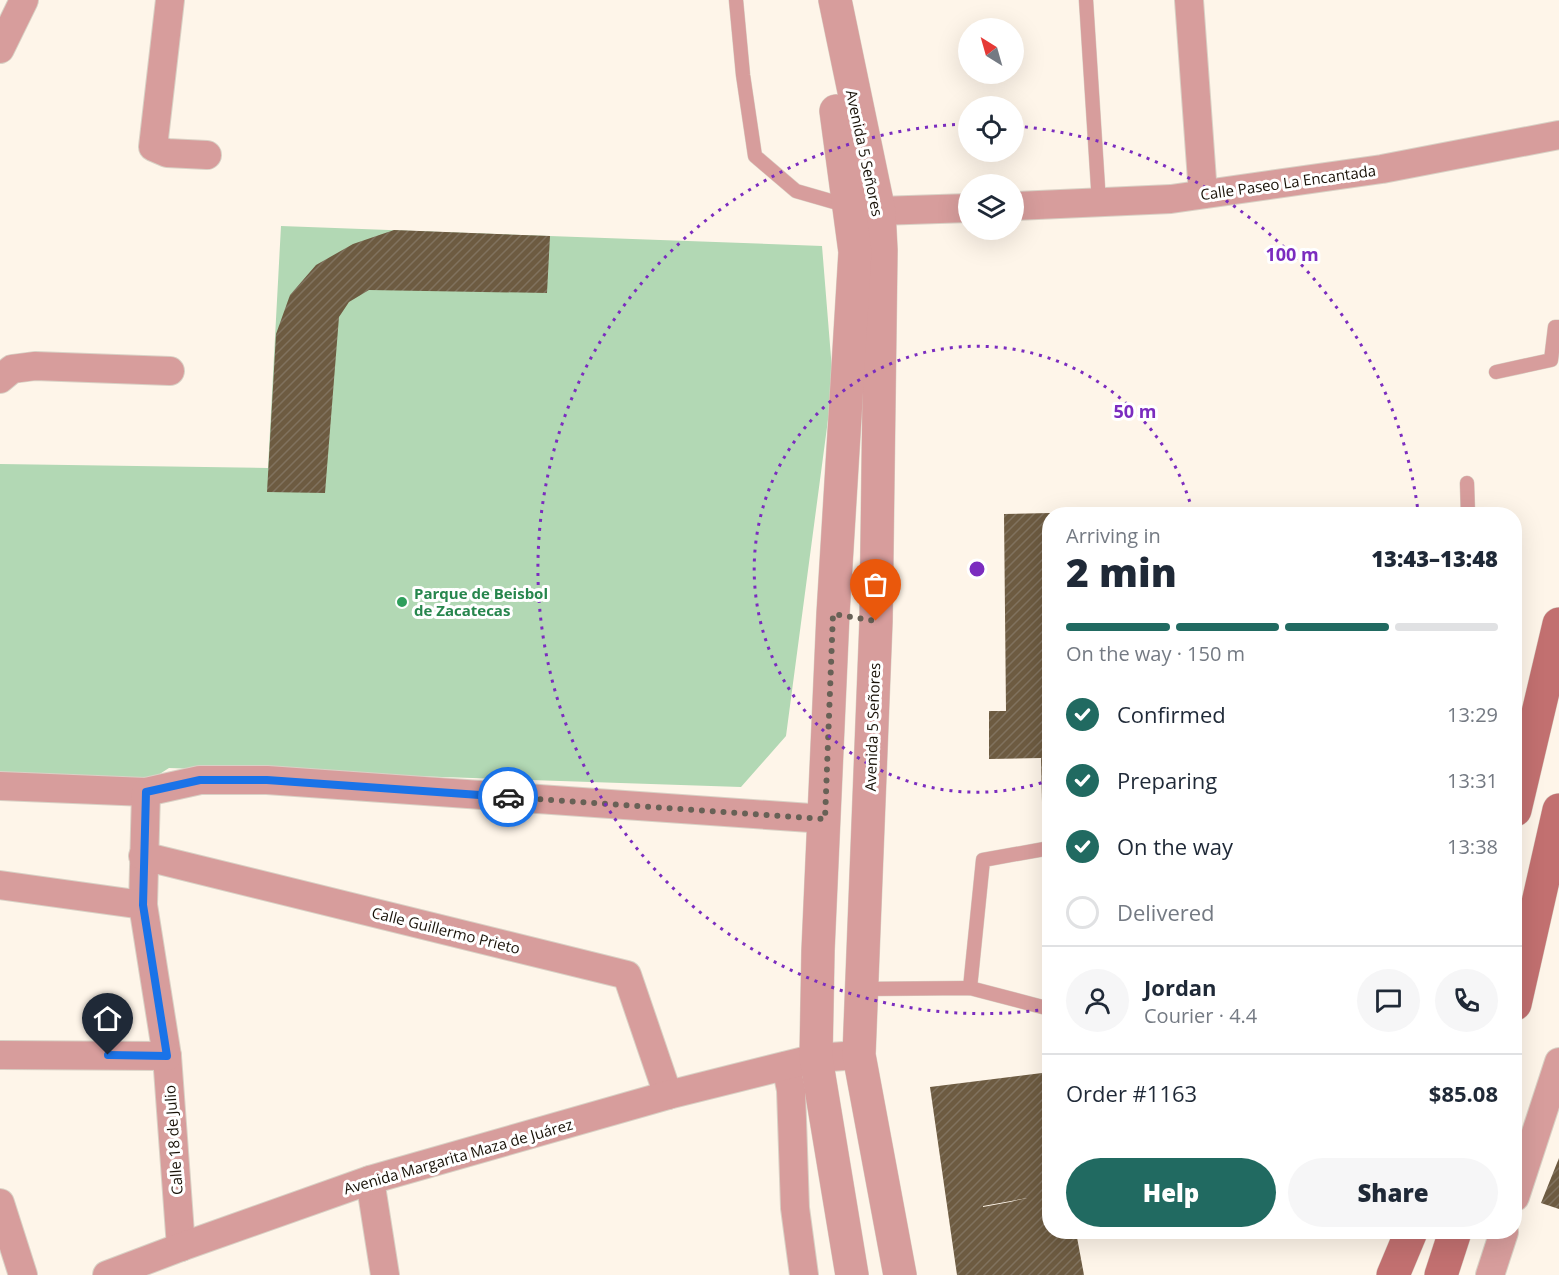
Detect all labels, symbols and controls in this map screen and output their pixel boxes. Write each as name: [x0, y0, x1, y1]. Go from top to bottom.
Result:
north arrow: [958, 18, 1024, 84]
map controls: [958, 18, 1024, 240]
street label: Avenida 5 Señores: [842, 88, 888, 218]
button: locate: [958, 96, 1024, 162]
street label: Calle Paseo La Encantada: [1199, 160, 1377, 204]
button: layers: [958, 174, 1024, 240]
text: 100 m: [1265, 242, 1319, 266]
text: 50 m: [1114, 399, 1156, 423]
text: Arriving in: [1066, 522, 1161, 549]
text: 13:43–13:48: [1371, 543, 1498, 573]
text: 2 min: [1066, 545, 1177, 598]
pin: [850, 559, 901, 621]
centre of rings: [967, 559, 987, 579]
icon: bag: [859, 568, 892, 601]
place label: Parque de Beisbol de Zacatecas: [414, 583, 548, 620]
marker: Parque de Beisbol de Zacatecas: [395, 595, 409, 609]
text: On the way · 150 m: [1066, 640, 1245, 667]
street label: Avenida 5 Señores: [860, 662, 884, 792]
icon: check: [1066, 698, 1099, 731]
text: Confirmed: [1117, 699, 1226, 729]
text: 13:29: [1447, 701, 1498, 728]
icon: check: [1066, 764, 1099, 797]
text: Preparing: [1117, 765, 1217, 795]
courier: [478, 767, 538, 827]
text: 13:31: [1447, 767, 1498, 794]
icon: car: [492, 781, 525, 814]
icon: check: [1066, 830, 1099, 863]
text: On the way: [1117, 831, 1233, 861]
text: 13:38: [1447, 833, 1498, 860]
text: Delivered: [1117, 897, 1215, 927]
street label: Calle Guillermo Prieto: [370, 902, 522, 958]
button: person: [1066, 969, 1129, 1032]
button: chat: [1357, 969, 1420, 1032]
button: phone: [1435, 969, 1498, 1032]
text: Jordan: [1144, 972, 1217, 1002]
pin: [82, 993, 133, 1055]
icon: home: [91, 1002, 124, 1035]
text: Courier · 4.4: [1144, 1002, 1257, 1029]
text: Order #1163: [1066, 1078, 1197, 1108]
text: $85.08: [1429, 1078, 1498, 1108]
street label: Calle 18 de Julio: [159, 1084, 187, 1196]
street label: Avenida Margarita Maza de Juárez: [341, 1114, 575, 1198]
button: Help: [1066, 1158, 1276, 1227]
button: Share: [1288, 1158, 1498, 1227]

